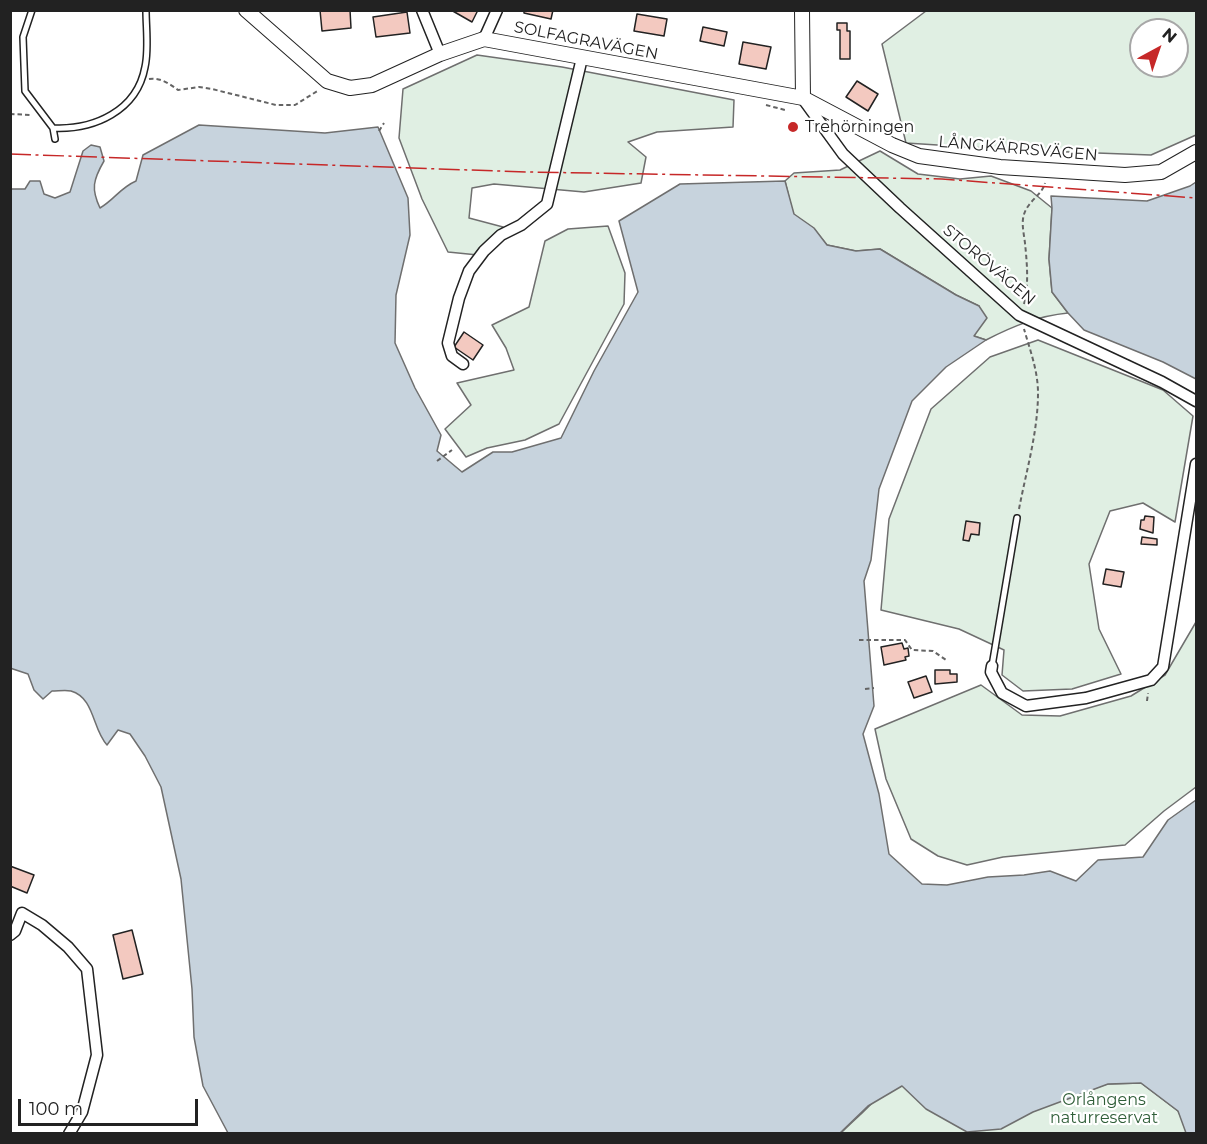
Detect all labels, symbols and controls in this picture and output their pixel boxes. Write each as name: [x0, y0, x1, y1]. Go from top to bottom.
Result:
street label: SOLFAGRAVÄGEN: [512, 18, 660, 64]
north arrow: [1129, 18, 1189, 78]
text: N: [1159, 24, 1181, 47]
place label: Trehörningen: [805, 117, 914, 137]
marker: Trehörningen: [786, 120, 800, 134]
street label: LÅNGKÄRRSVÄGEN: [938, 132, 1098, 166]
street label: STORÖVÄGEN: [939, 221, 1039, 309]
scale bar: [21, 1087, 201, 1125]
park label: Orlångens naturreservat: [1050, 1090, 1158, 1128]
text: 100 m: [29, 1098, 83, 1120]

